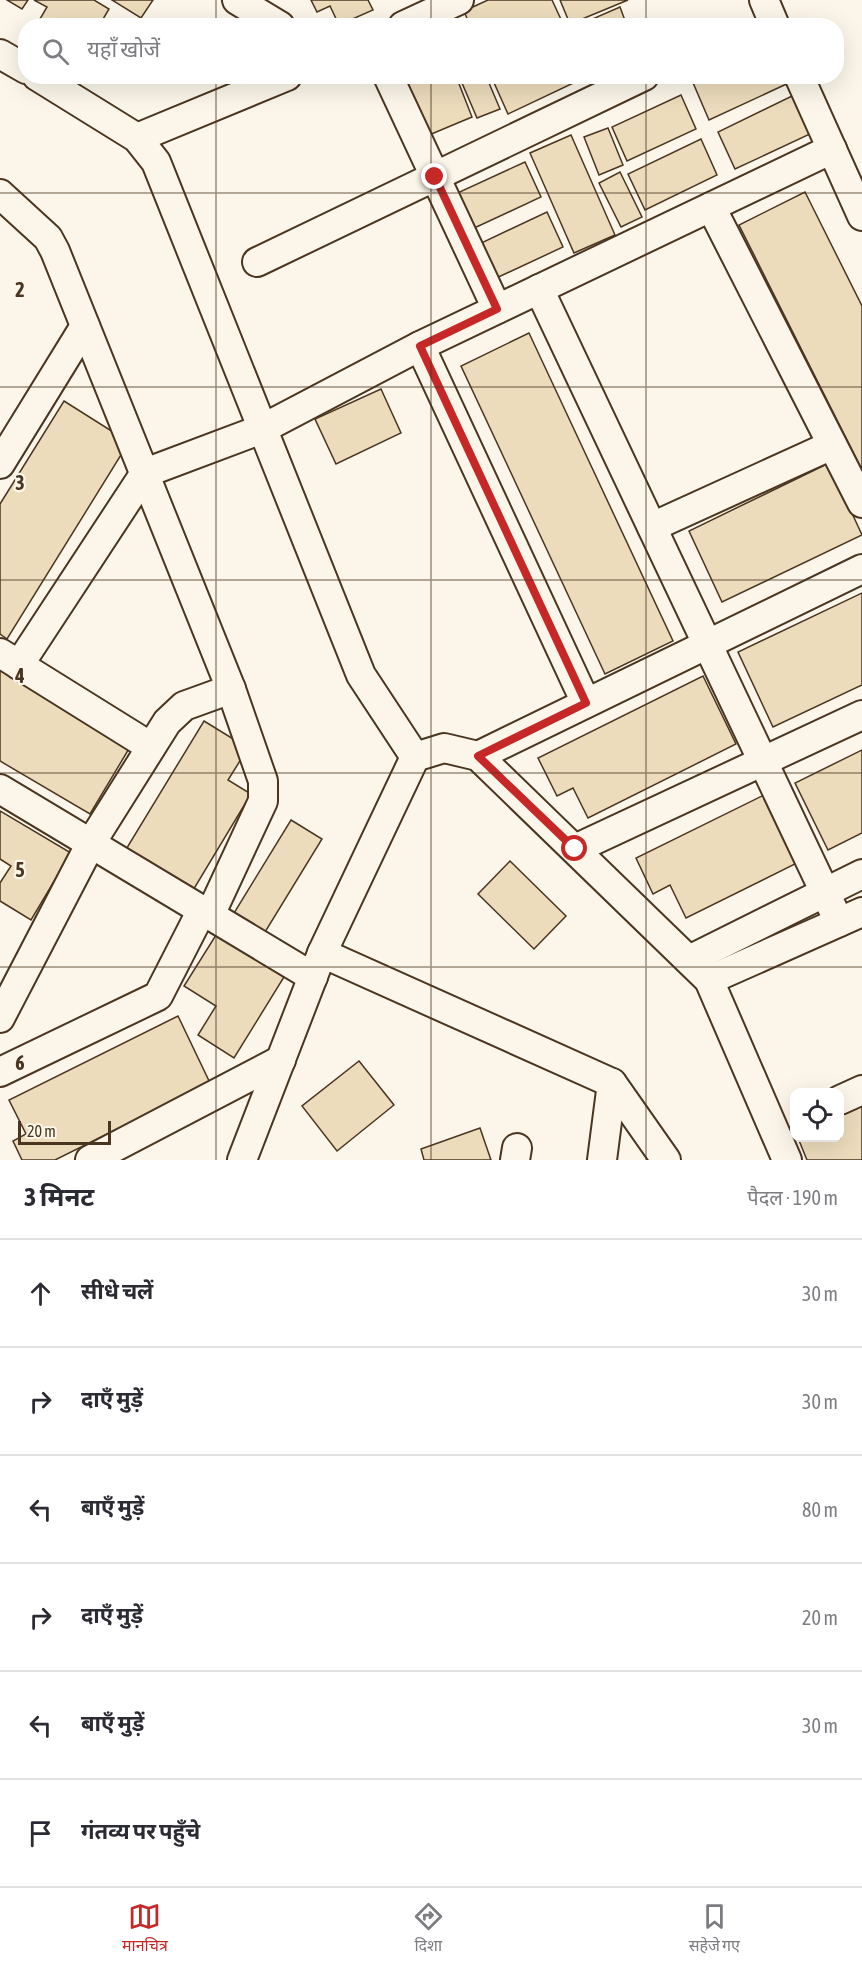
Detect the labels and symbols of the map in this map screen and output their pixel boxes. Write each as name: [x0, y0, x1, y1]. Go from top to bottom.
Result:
route end: [421, 163, 447, 189]
text: 2: [15, 278, 25, 301]
text: 3: [15, 471, 25, 494]
text: 4: [14, 664, 25, 687]
route start: [561, 835, 587, 861]
text: 5: [15, 858, 25, 881]
text: 6: [15, 1051, 25, 1074]
scale bar: [18, 1118, 111, 1146]

